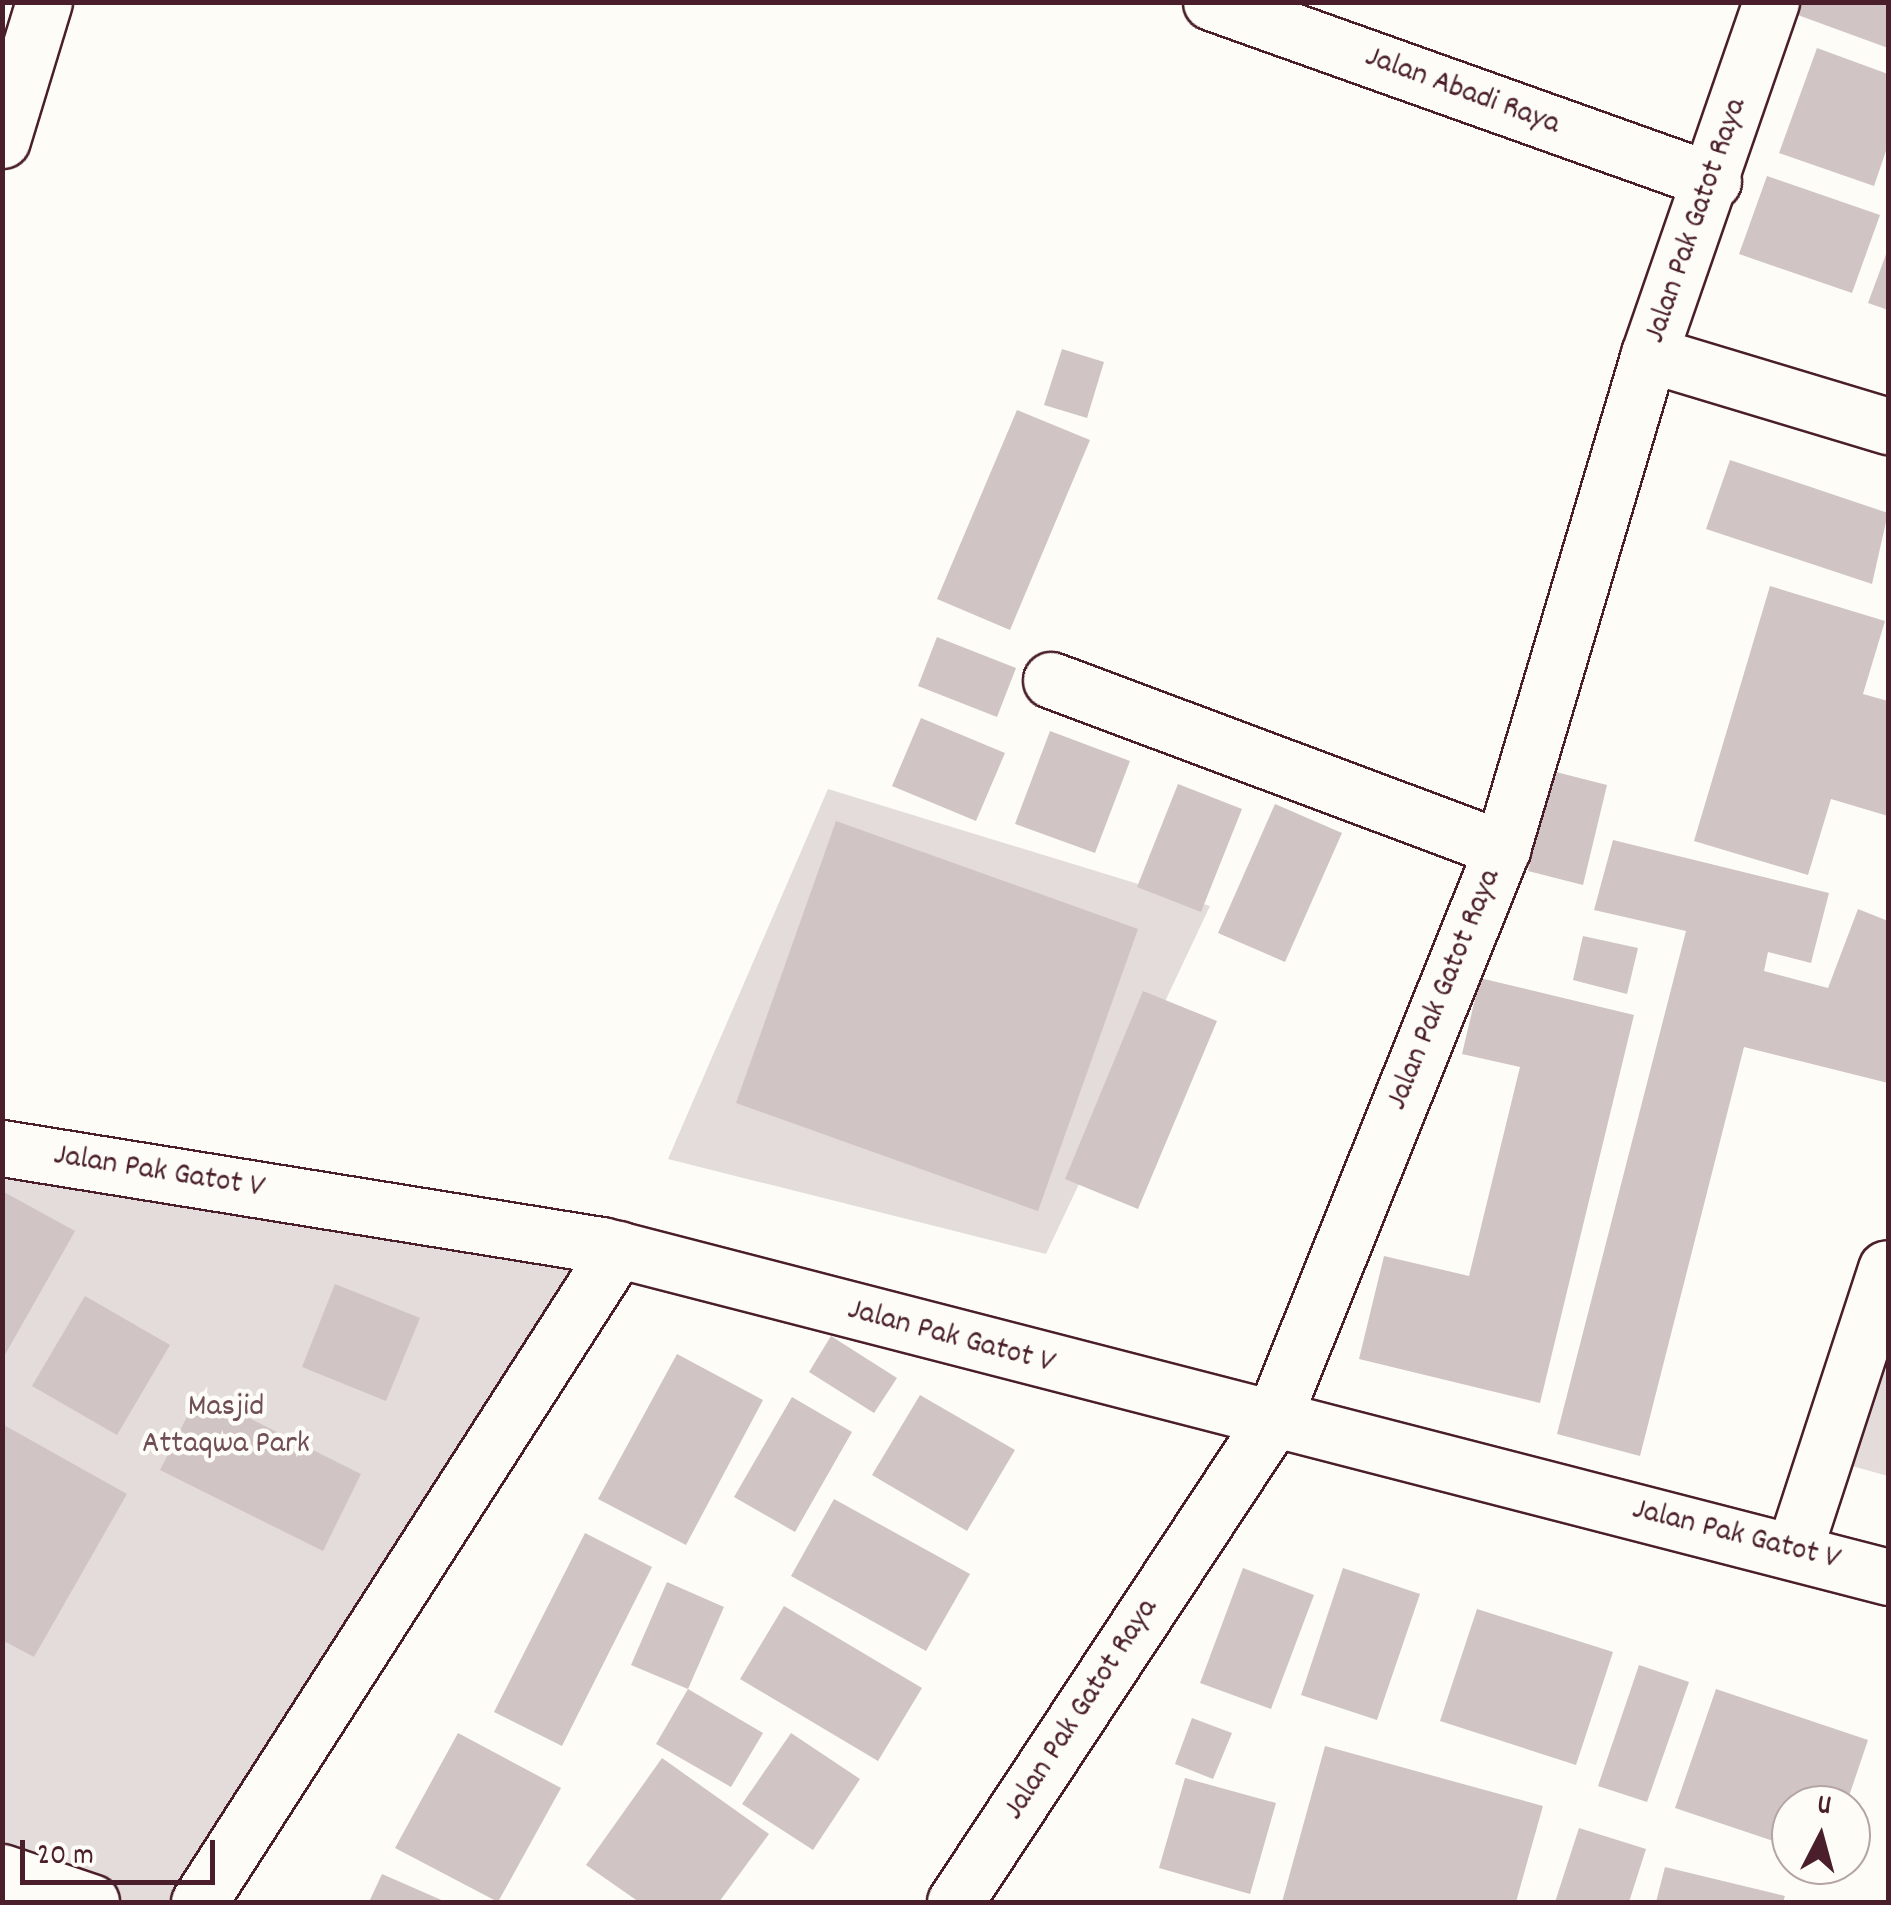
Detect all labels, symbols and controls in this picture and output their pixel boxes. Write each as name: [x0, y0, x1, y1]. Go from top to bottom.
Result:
street label: Jalan Abadi Raya: [1359, 39, 1565, 145]
street label: Jalan Pak Gatot Raya: [1637, 94, 1757, 348]
street label: Jalan Pak Gatot Raya: [1379, 864, 1511, 1116]
street label: Jalan Pak Gatot V: [51, 1137, 267, 1209]
street label: Jalan Pak Gatot V: [843, 1292, 1059, 1384]
park label: Masjid Attaqwa Park: [142, 1390, 310, 1465]
street label: Jalan Pak Gatot V: [1628, 1492, 1844, 1580]
street label: Jalan Pak Gatot Raya: [996, 1592, 1168, 1828]
north arrow: [1771, 1785, 1871, 1885]
text: U: [1815, 1787, 1833, 1828]
scale bar: [25, 1820, 220, 1882]
text: 20 m: [37, 1836, 94, 1879]

